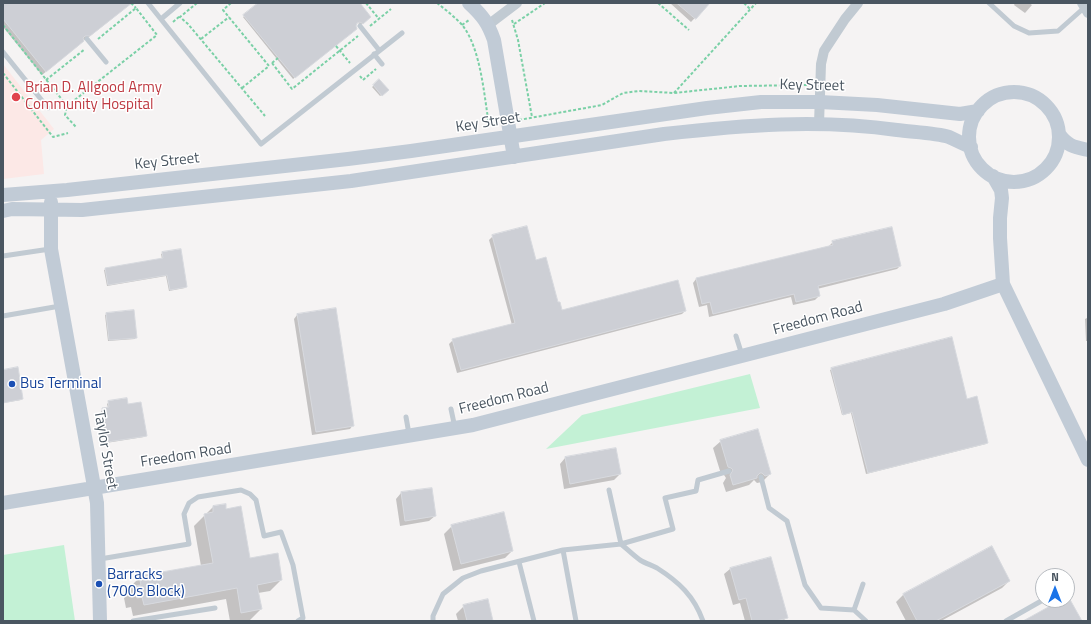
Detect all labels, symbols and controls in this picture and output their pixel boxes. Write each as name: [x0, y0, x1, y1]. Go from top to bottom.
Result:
street label: Key Street: [779, 76, 845, 96]
place label: Brian D. Allgood Army Community Hospital: [25, 79, 162, 114]
marker: Brian D. Allgood Army Community Hospital: [10, 91, 22, 103]
street label: Key Street: [455, 109, 521, 137]
street label: Key Street: [134, 150, 200, 174]
street label: Freedom Road: [771, 298, 865, 340]
place label: Bus Terminal: [20, 375, 102, 393]
marker: Bus Terminal: [7, 379, 17, 389]
street label: Freedom Road: [457, 379, 551, 419]
street label: Taylor Street: [89, 409, 121, 491]
street label: Freedom Road: [139, 440, 233, 472]
place label: Barracks (700s Block): [107, 566, 185, 601]
north arrow: [1035, 568, 1075, 608]
text: N: [1051, 569, 1059, 585]
marker: Barracks (700s Block): [94, 579, 104, 589]

